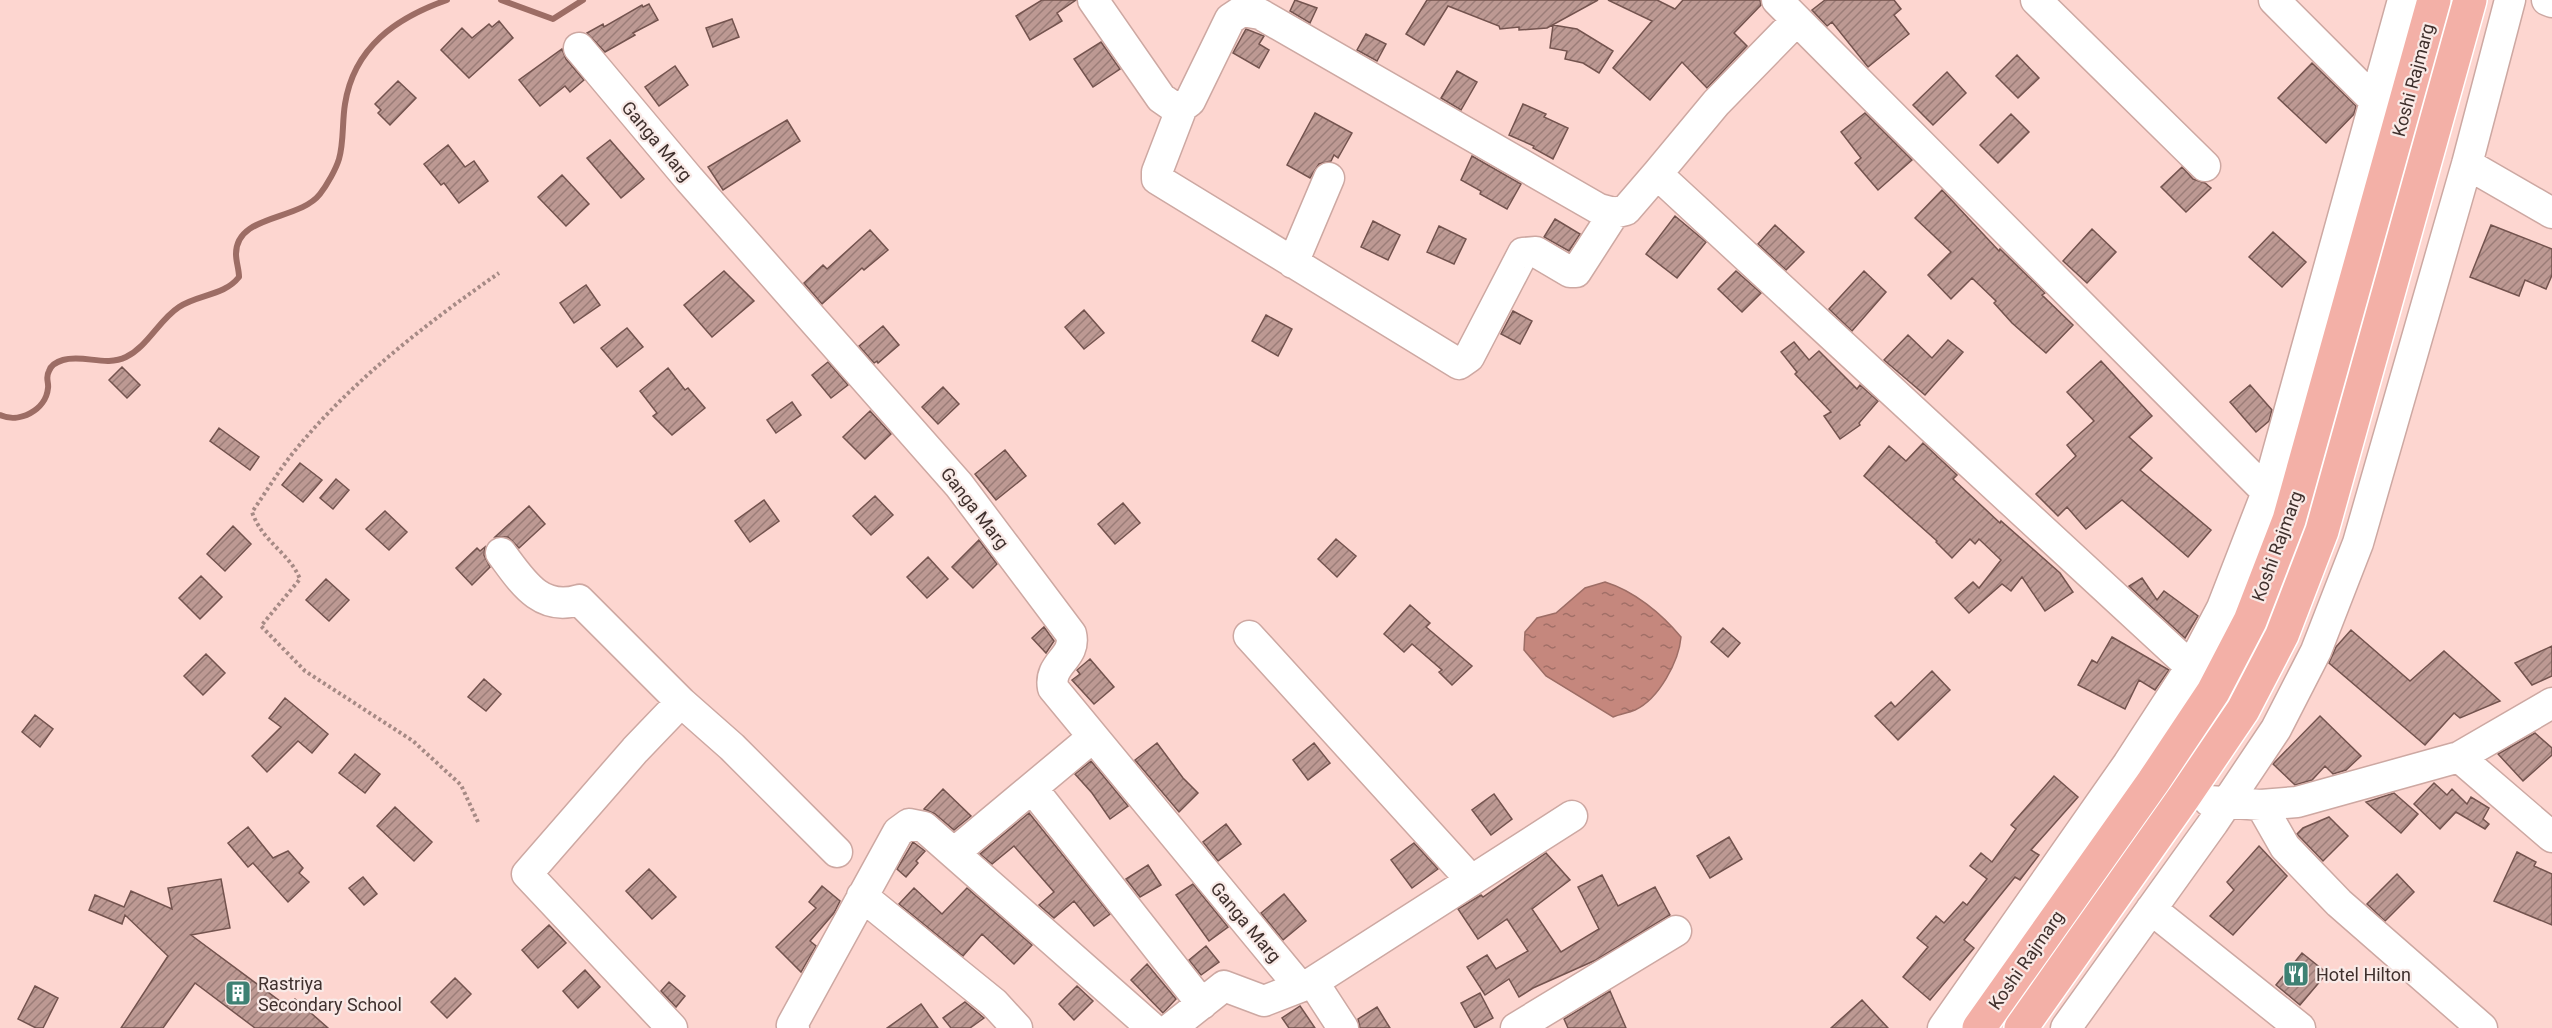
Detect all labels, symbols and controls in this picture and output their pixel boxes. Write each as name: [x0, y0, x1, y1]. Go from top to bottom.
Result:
street label: Koshi Rajmarg: [2388, 21, 2438, 139]
street label: Ganga Marg: [617, 97, 697, 185]
street label: Ganga Marg: [937, 463, 1013, 553]
street label: Koshi Rajmarg: [2247, 488, 2307, 604]
street label: Ganga Marg: [1206, 878, 1286, 966]
street label: Koshi Rajmarg: [1984, 906, 2068, 1014]
restaurant icon: Hotel Hilton: [2281, 959, 2311, 989]
place label: Hotel Hilton: [2316, 964, 2411, 985]
place label: Rastriya Secondary School: [258, 973, 402, 1015]
building icon: Rastriya Secondary School: [223, 978, 253, 1008]

